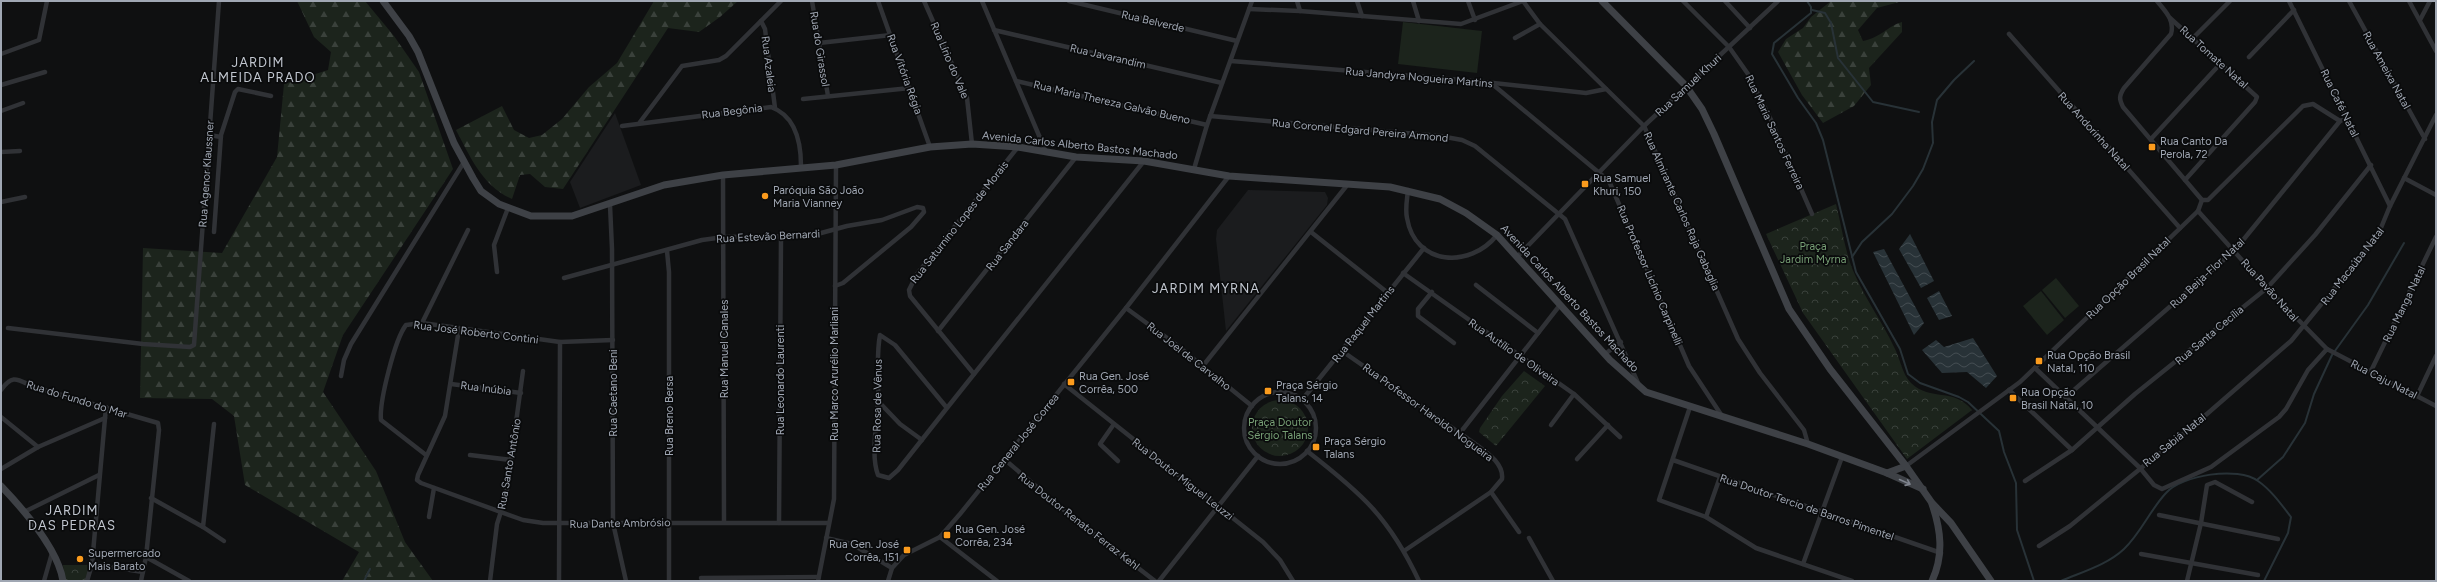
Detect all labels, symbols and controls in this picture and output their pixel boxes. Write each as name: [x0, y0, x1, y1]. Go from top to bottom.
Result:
street label: Rua Belverde: [1120, 8, 1186, 35]
street label: Rua do Girassol: [807, 10, 832, 88]
street label: Rua Lírio do Vale: [928, 20, 971, 100]
street label: Rua Tomate Natal: [2177, 23, 2250, 91]
street label: Rua Ameixa Natal: [2360, 29, 2413, 111]
street label: Rua Vitória Régia: [884, 32, 925, 116]
street label: Rua Azaleia: [759, 35, 778, 93]
street label: Rua Javarandim: [1069, 41, 1147, 72]
street label: Rua Samuel Khuri: [1653, 51, 1724, 119]
district label: JARDIM ALMEIDA PRADO: [200, 55, 316, 85]
street label: Rua Jandyra Nogueira Martins: [1345, 65, 1493, 90]
street label: Rua Café Natal: [2318, 67, 2362, 139]
street label: Rua Maria Santos Ferreira: [1742, 73, 1807, 192]
street label: Rua Maria Thereza Galvão Bueno: [1032, 78, 1192, 127]
street label: Rua Andorinha Natal: [2055, 89, 2132, 173]
street label: Rua Begônia: [701, 101, 763, 122]
street label: Rua Coronel Edgard Pereira Armond: [1271, 116, 1449, 145]
street label: Rua Agenor Klaussner: [196, 120, 217, 228]
street label: Avenida Carlos Alberto Bastos Machado: [981, 129, 1178, 162]
street label: Rua Almirante Carlos Raja Gabaglia: [1641, 130, 1723, 293]
place label: Rua Canto Da Perola, 72: [2160, 135, 2227, 161]
marker: Rua Canto Da Perola, 72: [2147, 142, 2157, 152]
street label: Rua Saturnino Lopes de Morais: [907, 158, 1011, 286]
place label: Rua Samuel Khuri, 150: [1593, 172, 1651, 198]
marker: Rua Samuel Khuri, 150: [1580, 179, 1590, 189]
place label: Paróquia São João Maria Vianney: [773, 184, 864, 210]
marker: Paróquia São João Maria Vianney: [760, 191, 770, 201]
street label: Rua Professor Licínio Carpinelli: [1614, 203, 1685, 347]
street label: Rua Sandara: [983, 217, 1031, 273]
street label: Avenida Carlos Alberto Bastos Machado: [1498, 222, 1641, 375]
street label: Rua Macaúba Natal: [2318, 225, 2387, 308]
street label: Rua Estevão Bernardi: [716, 227, 820, 246]
street label: Rua Opção Brasil Natal: [2083, 235, 2173, 322]
street label: Rua Beija-Flor Natal: [2167, 235, 2247, 311]
park label: Praça Jardim Myrna: [1780, 240, 1846, 266]
street label: Rua Pavão Natal: [2238, 256, 2301, 324]
street label: Rua Manga Natal: [2380, 264, 2429, 345]
district label: JARDIM MYRNA: [1152, 281, 1260, 296]
street label: Rua Raquel Martins: [1329, 283, 1397, 365]
street label: Rua Manuel Canales: [718, 300, 731, 398]
street label: Rua Santa Cecília: [2172, 303, 2246, 368]
street label: Rua Marco Arurélio Marliani: [828, 307, 841, 441]
street label: Rua Autílio de Oliveira: [1466, 316, 1562, 389]
street label: Rua José Roberto Contini: [413, 318, 539, 347]
street label: Rua Joel de Carvalho: [1144, 320, 1233, 393]
street label: Rua Leonardo Laurenti: [774, 325, 787, 435]
street label: Rua Caetano Beni: [607, 349, 620, 437]
place label: Rua Opção Brasil Natal, 110: [2047, 349, 2130, 375]
marker: Rua Opção Brasil Natal, 110: [2034, 356, 2044, 366]
street label: Rua Caju Natal: [2348, 357, 2419, 402]
street label: Rua Rosa de Vênus: [870, 359, 885, 453]
street label: Rua Professor Haroldo Nogueira: [1360, 361, 1496, 464]
place label: Rua Gen. José Corrêa, 500: [1079, 370, 1149, 396]
street label: Rua Breno Bersa: [663, 376, 676, 456]
marker: Rua Gen. José Corrêa, 500: [1066, 377, 1076, 387]
street label: Rua do Fundo do Mar: [25, 378, 129, 421]
street label: Rua Inúbia: [460, 379, 512, 398]
place label: Praça Sérgio Talans, 14: [1276, 379, 1338, 405]
marker: Praça Sérgio Talans, 14: [1263, 386, 1273, 396]
place label: Rua Opção Brasil Natal, 10: [2021, 386, 2093, 412]
street label: Rua General José Correa: [975, 391, 1062, 494]
marker: Rua Opção Brasil Natal, 10: [2008, 393, 2018, 403]
street label: Rua Sabiá Natal: [2140, 411, 2208, 470]
park label: Praça Doutor Sérgio Talans: [1248, 416, 1312, 442]
street label: Rua Santo Antônio: [495, 418, 524, 511]
place label: Praça Sérgio Talans: [1324, 435, 1386, 461]
street label: Rua Doutor Miguel Leuzzi: [1129, 436, 1236, 523]
marker: Praça Sérgio Talans: [1311, 442, 1321, 452]
street label: Rua Doutor Renato Ferraz Kehl: [1015, 470, 1142, 573]
street label: Rua Doutor Tercio de Barros Pimentel: [1718, 471, 1896, 543]
one-way arrow: [1899, 479, 1911, 486]
district label: JARDIM DAS PEDRAS: [28, 503, 116, 533]
street label: Rua Dante Ambrósio: [569, 516, 671, 531]
place label: Rua Gen. José Corrêa, 234: [955, 523, 1025, 549]
marker: Rua Gen. José Corrêa, 234: [942, 530, 952, 540]
place label: Rua Gen. José Corrêa, 151: [829, 538, 899, 564]
marker: Rua Gen. José Corrêa, 151: [902, 545, 912, 555]
place label: Supermercado Mais Barato: [88, 547, 161, 573]
marker: Supermercado Mais Barato: [75, 554, 85, 564]

